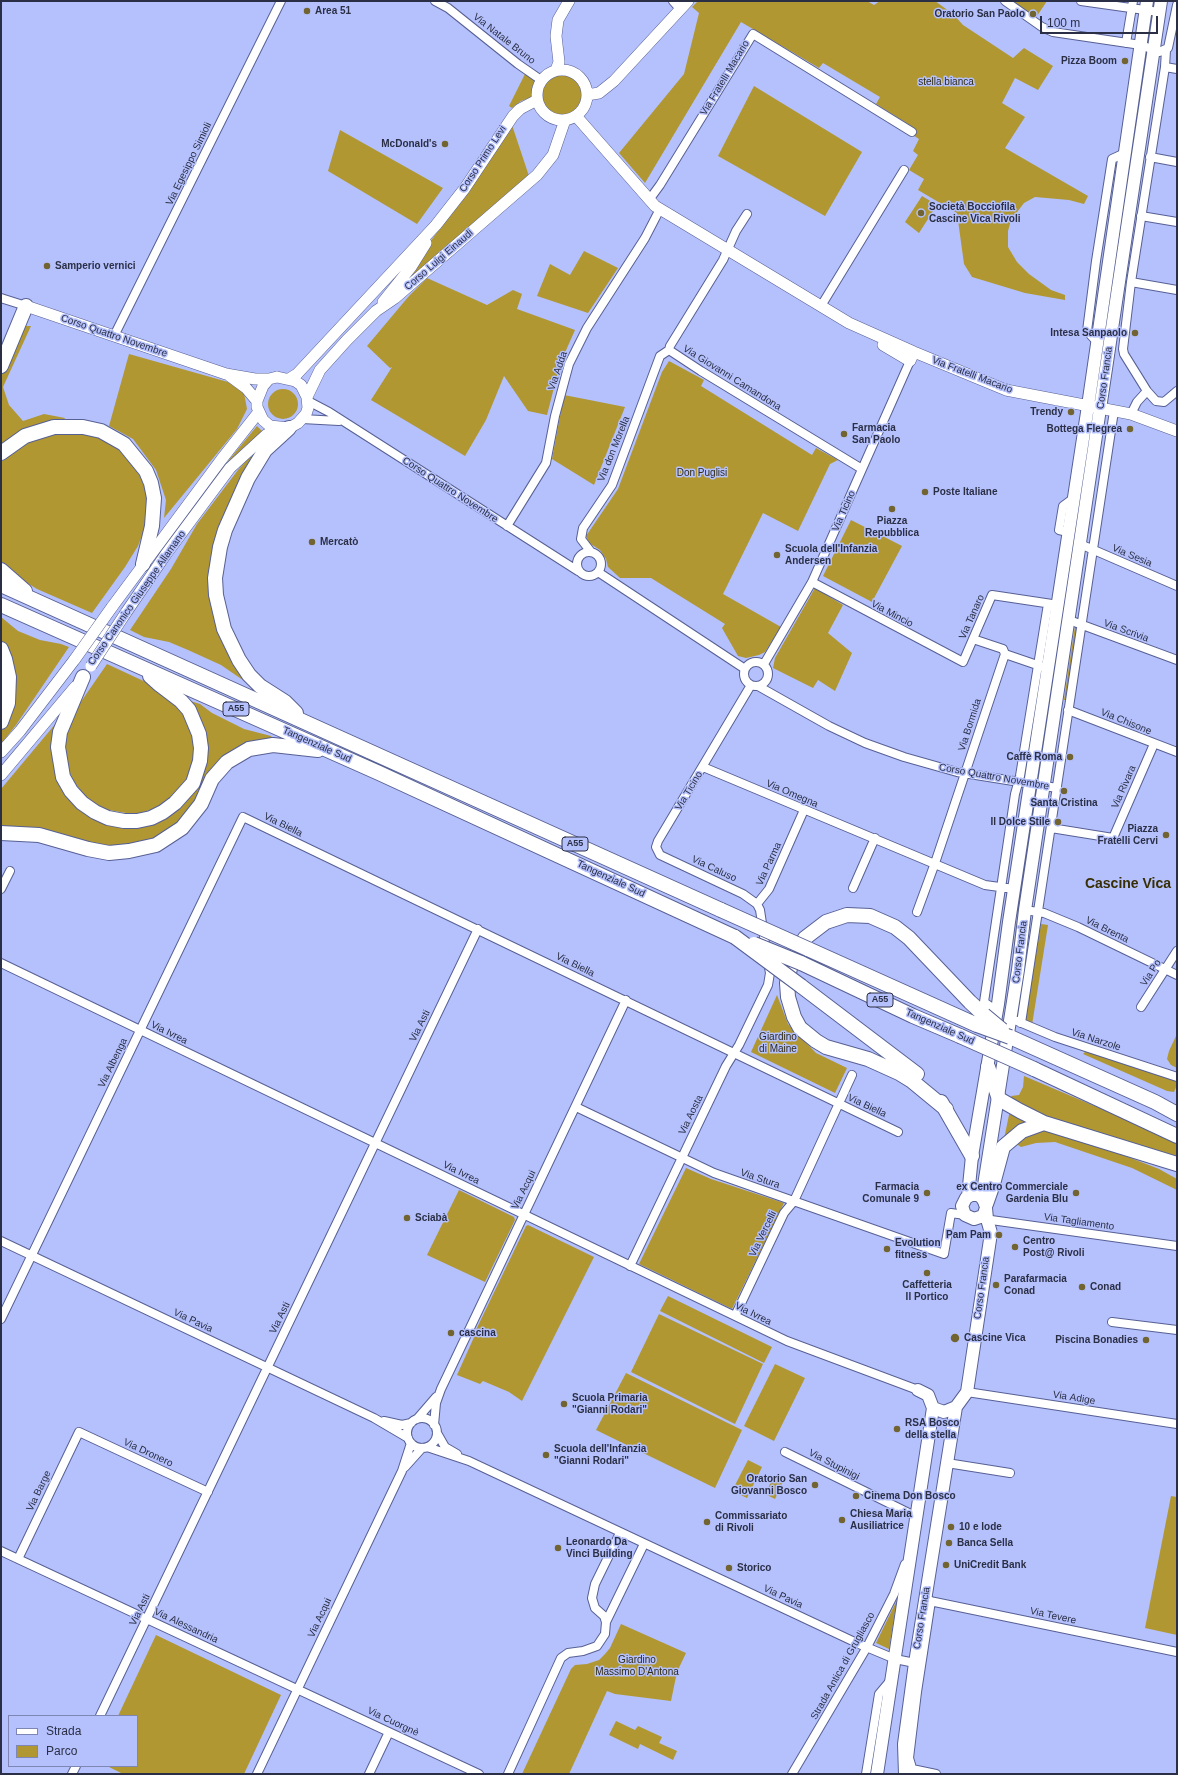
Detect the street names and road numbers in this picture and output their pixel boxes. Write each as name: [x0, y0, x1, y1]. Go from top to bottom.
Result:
street label: Via Natale Bruno: [471, 11, 537, 67]
street label: Via Fratelli Macario: [698, 38, 752, 118]
street label: Via Egesippo Simioli: [164, 120, 214, 208]
street label: Corso Primo Levi: [457, 124, 509, 194]
street label: Corso Luigi Einaudi: [402, 227, 476, 293]
street label: Corso Quattro Novembre: [59, 312, 169, 360]
street label: Via Giovanni Camandona: [681, 343, 783, 413]
street label: Corso Francia: [1095, 346, 1115, 410]
street label: Via Adda: [546, 350, 570, 392]
street label: Via Fratelli Macario: [930, 354, 1014, 396]
street label: Via don Morella: [595, 415, 633, 483]
street label: Corso Quattro Novembre: [400, 455, 500, 525]
street label: Via Ticino: [830, 489, 858, 533]
street label: Corso Canonico Giuseppe Allamano: [86, 528, 188, 668]
street label: Via Sesia: [1110, 542, 1154, 570]
street label: Via Tanaro: [957, 593, 987, 641]
street label: Via Mincio: [869, 598, 915, 630]
street label: Via Scrivia: [1102, 617, 1150, 645]
street label: Via Bormida: [956, 697, 984, 753]
road number: A55: [223, 702, 249, 716]
street label: Via Chisone: [1099, 706, 1153, 738]
street label: Tangenziale Sud: [281, 724, 353, 766]
street label: Corso Quattro Novembre: [938, 761, 1050, 793]
street label: Via Rivara: [1109, 764, 1139, 810]
street label: Via Ticino: [673, 769, 705, 813]
street label: Via Omegna: [764, 778, 820, 810]
street label: Via Biella: [262, 811, 304, 839]
road number: A55: [562, 837, 588, 851]
street label: Via Parma: [754, 840, 784, 888]
street label: Via Caluso: [690, 853, 738, 885]
street label: Tangenziale Sud: [575, 858, 647, 900]
street label: Via Brenta: [1083, 914, 1131, 946]
street label: Corso Francia: [1010, 920, 1030, 984]
street label: Via Biella: [554, 951, 596, 979]
street label: Via Po: [1138, 957, 1164, 989]
road number: A55: [867, 993, 893, 1007]
street label: Tangenziale Sud: [904, 1006, 976, 1048]
street label: Via Asti: [407, 1008, 433, 1044]
street label: Via Ivrea: [149, 1019, 189, 1047]
street label: Via Narzole: [1070, 1026, 1122, 1054]
street label: Via Albenga: [96, 1036, 130, 1090]
street label: Via Biella: [846, 1092, 888, 1120]
street label: Via Aosta: [676, 1093, 706, 1137]
street label: Via Ivrea: [441, 1159, 481, 1187]
street label: Via Stura: [739, 1167, 781, 1191]
street label: Via Acqui: [509, 1168, 539, 1212]
street label: Via Vercelli: [747, 1209, 779, 1259]
street label: Via Tagliamento: [1043, 1211, 1115, 1233]
street label: Corso Francia: [972, 1256, 992, 1320]
street label: Via Asti: [267, 1300, 293, 1336]
street label: Via Ivrea: [733, 1300, 773, 1328]
street label: Via Pavia: [171, 1307, 215, 1335]
street label: Via Adige: [1052, 1389, 1096, 1407]
street label: Via Dronero: [121, 1436, 175, 1470]
street label: Via Stupinigi: [807, 1447, 861, 1483]
street label: Via Barge: [24, 1469, 54, 1513]
street label: Via Pavia: [761, 1583, 805, 1611]
street label: Corso Francia: [911, 1586, 933, 1650]
street label: Via Asti: [127, 1592, 153, 1628]
street label: Via Acqui: [306, 1596, 334, 1640]
street label: Via Tevere: [1029, 1605, 1077, 1627]
street label: Via Alessandria: [152, 1606, 220, 1646]
street label: Strada Antica di Grugliasco: [808, 1610, 878, 1722]
street label: Via Cuorgnè: [365, 1705, 421, 1739]

